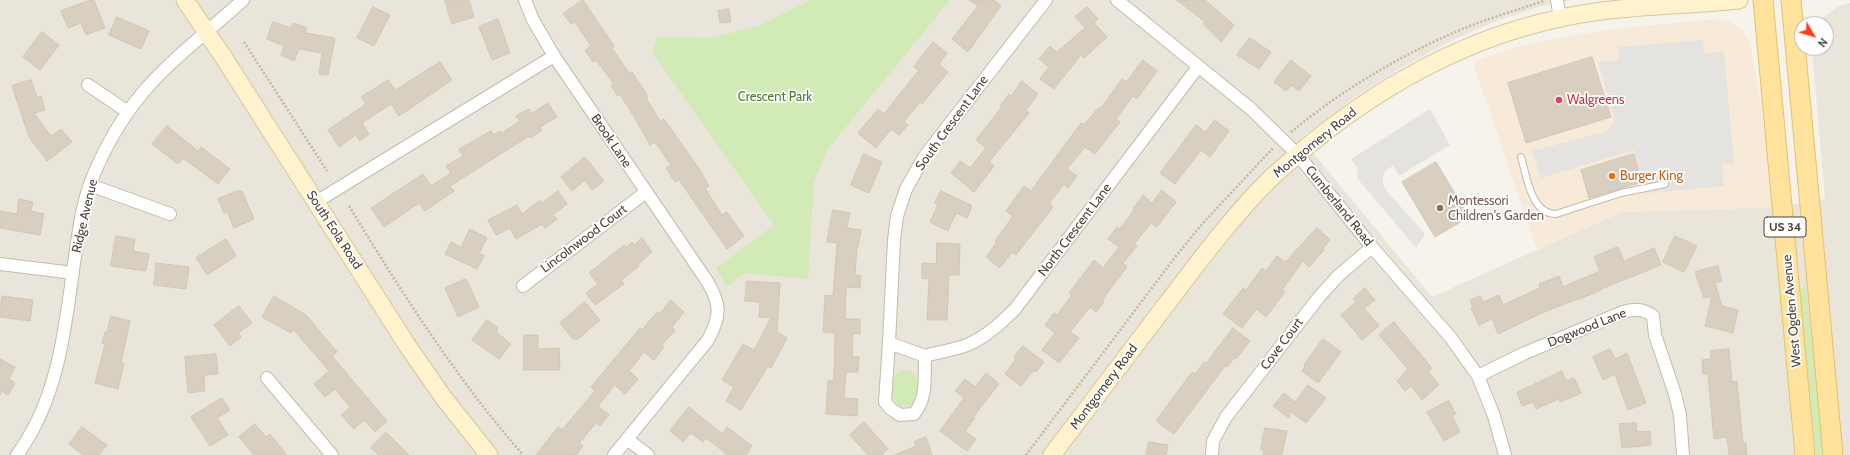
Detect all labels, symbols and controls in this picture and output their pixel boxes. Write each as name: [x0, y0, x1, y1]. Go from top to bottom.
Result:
north arrow: [1794, 16, 1834, 56]
text: N: [1815, 35, 1831, 50]
street label: South Crescent Lane: [912, 73, 992, 173]
park label: Crescent Park: [738, 89, 812, 105]
place label: Walgreens: [1567, 92, 1624, 108]
marker: Walgreens: [1554, 95, 1564, 105]
street label: Montgomery Road: [1270, 105, 1360, 181]
street label: Brook Lane: [587, 111, 635, 171]
street label: Cumberland Road: [1302, 163, 1376, 249]
place label: Burger King: [1620, 168, 1683, 184]
marker: Burger King: [1607, 171, 1617, 181]
street label: Ridge Avenue: [69, 178, 101, 254]
street label: North Crescent Lane: [1035, 181, 1115, 279]
street label: South Eola Road: [303, 188, 365, 272]
place label: Montessori Children's Garden: [1448, 193, 1544, 224]
street label: Lincolnwood Court: [538, 202, 630, 276]
marker: Montessori Children's Garden: [1435, 203, 1445, 213]
road number: US 34: [1764, 217, 1806, 237]
street label: West Ogden Avenue: [1779, 254, 1805, 368]
street label: Dogwood Lane: [1545, 305, 1629, 351]
street label: Cove Court: [1257, 315, 1307, 373]
street label: Montgomery Road: [1067, 341, 1141, 433]

